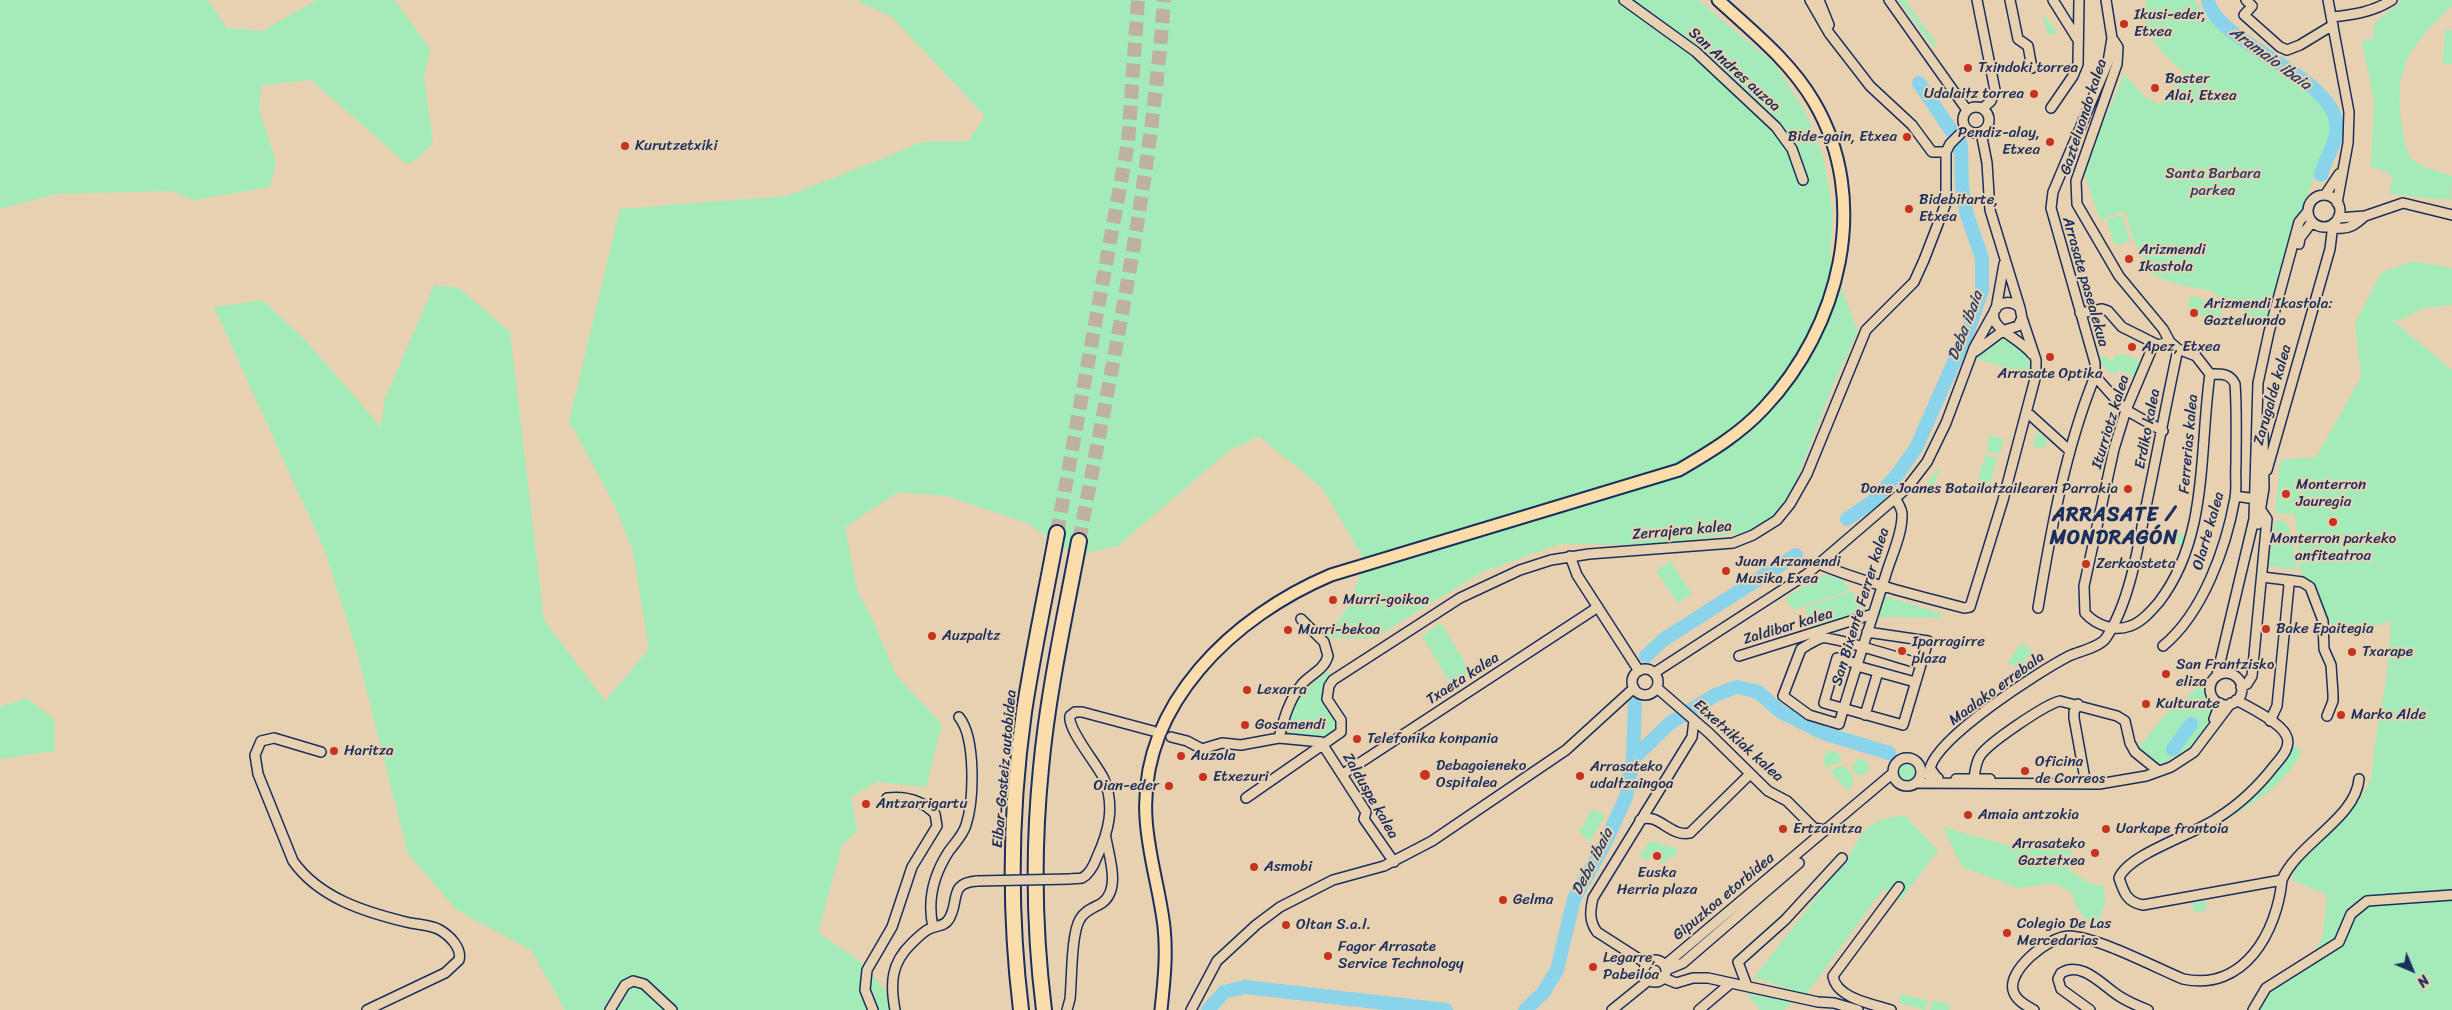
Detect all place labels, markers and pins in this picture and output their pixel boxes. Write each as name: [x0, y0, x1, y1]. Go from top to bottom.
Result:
place label: Ikusi-eder, Etxea: [2134, 6, 2206, 41]
marker: Ikusi-eder, Etxea: [2118, 18, 2130, 30]
place label: Txindoki torrea: [1978, 59, 2078, 77]
marker: Txindoki torrea: [1962, 62, 1974, 74]
place label: Baster Alai, Etxea: [2165, 70, 2237, 105]
marker: Baster Alai, Etxea: [2149, 82, 2161, 94]
place label: Udalaitz torrea: [1924, 85, 2024, 103]
marker: Udalaitz torrea: [2028, 88, 2040, 100]
place label: Pendiz-alay, Etxea: [1958, 124, 2040, 159]
place label: Bide-gain, Etxea: [1788, 128, 1897, 146]
marker: Bide-gain, Etxea: [1901, 131, 1913, 143]
marker: Pendiz-alay, Etxea: [2044, 136, 2056, 148]
place label: Kurutzetxiki: [635, 137, 718, 155]
marker: Kurutzetxiki: [619, 140, 631, 152]
place label: Bidebitarte, Etxea: [1919, 191, 1998, 226]
marker: Bidebitarte, Etxea: [1903, 203, 1915, 215]
place label: Arizmendi Ikastola: [2139, 241, 2206, 276]
marker: Arizmendi Ikastola: [2123, 253, 2135, 265]
place label: Arizmendi Ikastola: Gazteluondo: [2204, 295, 2333, 330]
marker: Arizmendi Ikastola: Gazteluondo: [2188, 307, 2200, 319]
place label: Apez, Etxea: [2142, 338, 2220, 356]
marker: Apez, Etxea: [2126, 341, 2138, 353]
marker: Arrasate Optika: [2044, 351, 2056, 363]
place label: Arrasate Optika: [1998, 365, 2102, 383]
place label: Monterron Jauregia: [2296, 476, 2366, 511]
place label: Done Joanes Batailatzailearen Parrokia: [1860, 480, 2118, 498]
marker: Done Joanes Batailatzailearen Parrokia: [2122, 483, 2134, 495]
marker: Monterron Jauregia: [2280, 488, 2292, 500]
marker: Monterron parkeko anfiteatroa: [2327, 516, 2339, 528]
place label: Monterron parkeko anfiteatroa: [2270, 530, 2396, 565]
place label: Juan Arzamendi Musika Exea: [1736, 553, 1841, 588]
place label: Zerkaosteta: [2096, 555, 2175, 573]
marker: Zerkaosteta: [2080, 558, 2092, 570]
marker: Juan Arzamendi Musika Exea: [1720, 565, 1732, 577]
place label: Murri-goikoa: [1343, 591, 1429, 609]
marker: Murri-goikoa: [1327, 594, 1339, 606]
place label: Bake Epaitegia: [2276, 620, 2374, 638]
place label: Murri-bekoa: [1298, 621, 1380, 639]
marker: Bake Epaitegia: [2260, 623, 2272, 635]
marker: Murri-bekoa: [1282, 624, 1294, 636]
place label: Auzpaltz: [942, 627, 1000, 645]
marker: Auzpaltz: [926, 630, 938, 642]
place label: Iparragirre plaza: [1912, 633, 1985, 668]
place label: Txarape: [2362, 643, 2413, 661]
marker: Iparragirre plaza: [1896, 645, 1908, 657]
marker: Txarape: [2346, 646, 2358, 658]
place label: San Frantzisko eliza: [2176, 656, 2274, 691]
marker: San Frantzisko eliza: [2160, 668, 2172, 680]
place label: Lexarra: [1257, 681, 1307, 699]
marker: Lexarra: [1241, 684, 1253, 696]
place label: Kulturate: [2156, 695, 2220, 713]
marker: Kulturate: [2140, 698, 2152, 710]
place label: Marko Alde: [2351, 706, 2426, 724]
marker: Marko Alde: [2335, 709, 2347, 721]
place label: Gosamendi: [1255, 716, 1325, 734]
marker: Gosamendi: [1239, 719, 1251, 731]
place label: Telefonika konpania: [1367, 730, 1498, 748]
marker: Telefonika konpania: [1351, 733, 1363, 745]
place label: Haritza: [344, 742, 394, 760]
marker: Haritza: [328, 745, 340, 757]
place label: Auzola: [1191, 747, 1235, 765]
marker: Auzola: [1175, 750, 1187, 762]
place label: Oficina de Correos: [2035, 753, 2105, 788]
place label: Debagoieneko Ospitalea: [1436, 757, 1526, 792]
place label: Arrasateko udaltzaingoa: [1590, 758, 1673, 793]
marker: Oficina de Correos: [2019, 765, 2031, 777]
place label: Etxezuri: [1213, 768, 1269, 786]
marker: Debagoieneko Ospitalea: [1418, 768, 1432, 782]
marker: Arrasateko udaltzaingoa: [1574, 770, 1586, 782]
marker: Etxezuri: [1197, 771, 1209, 783]
place label: Oian-eder: [1094, 777, 1159, 795]
marker: Oian-eder: [1163, 780, 1175, 792]
place label: Antzarrigartu: [876, 795, 967, 813]
marker: Antzarrigartu: [860, 798, 872, 810]
place label: Amaia antzokia: [1978, 806, 2079, 824]
marker: Amaia antzokia: [1962, 809, 1974, 821]
place label: Ertzaintza: [1793, 820, 1862, 838]
place label: Uarkape frontoia: [2116, 820, 2229, 838]
marker: Ertzaintza: [1777, 823, 1789, 835]
marker: Uarkape frontoia: [2100, 823, 2112, 835]
place label: Arrasateko Gaztetxea: [2012, 835, 2085, 870]
marker: Arrasateko Gaztetxea: [2089, 847, 2101, 859]
marker: Euska Herria plaza: [1651, 850, 1663, 862]
place label: Asmobi: [1264, 858, 1312, 876]
marker: Asmobi: [1248, 861, 1260, 873]
place label: Euska Herria plaza: [1617, 864, 1697, 899]
place label: Gelma: [1513, 891, 1553, 909]
marker: Gelma: [1497, 894, 1509, 906]
place label: Colegio De Las Mercedarias: [2017, 915, 2111, 950]
place label: Oltan S.a.l.: [1296, 916, 1371, 934]
marker: Oltan S.a.l.: [1280, 919, 1292, 931]
marker: Colegio De Las Mercedarias: [2001, 927, 2013, 939]
place label: Fagor Arrasate Service Technology: [1338, 938, 1464, 973]
place label: Legarre, Pabeiloa: [1603, 949, 1659, 984]
marker: Fagor Arrasate Service Technology: [1322, 950, 1334, 962]
marker: Legarre, Pabeiloa: [1587, 961, 1599, 973]

